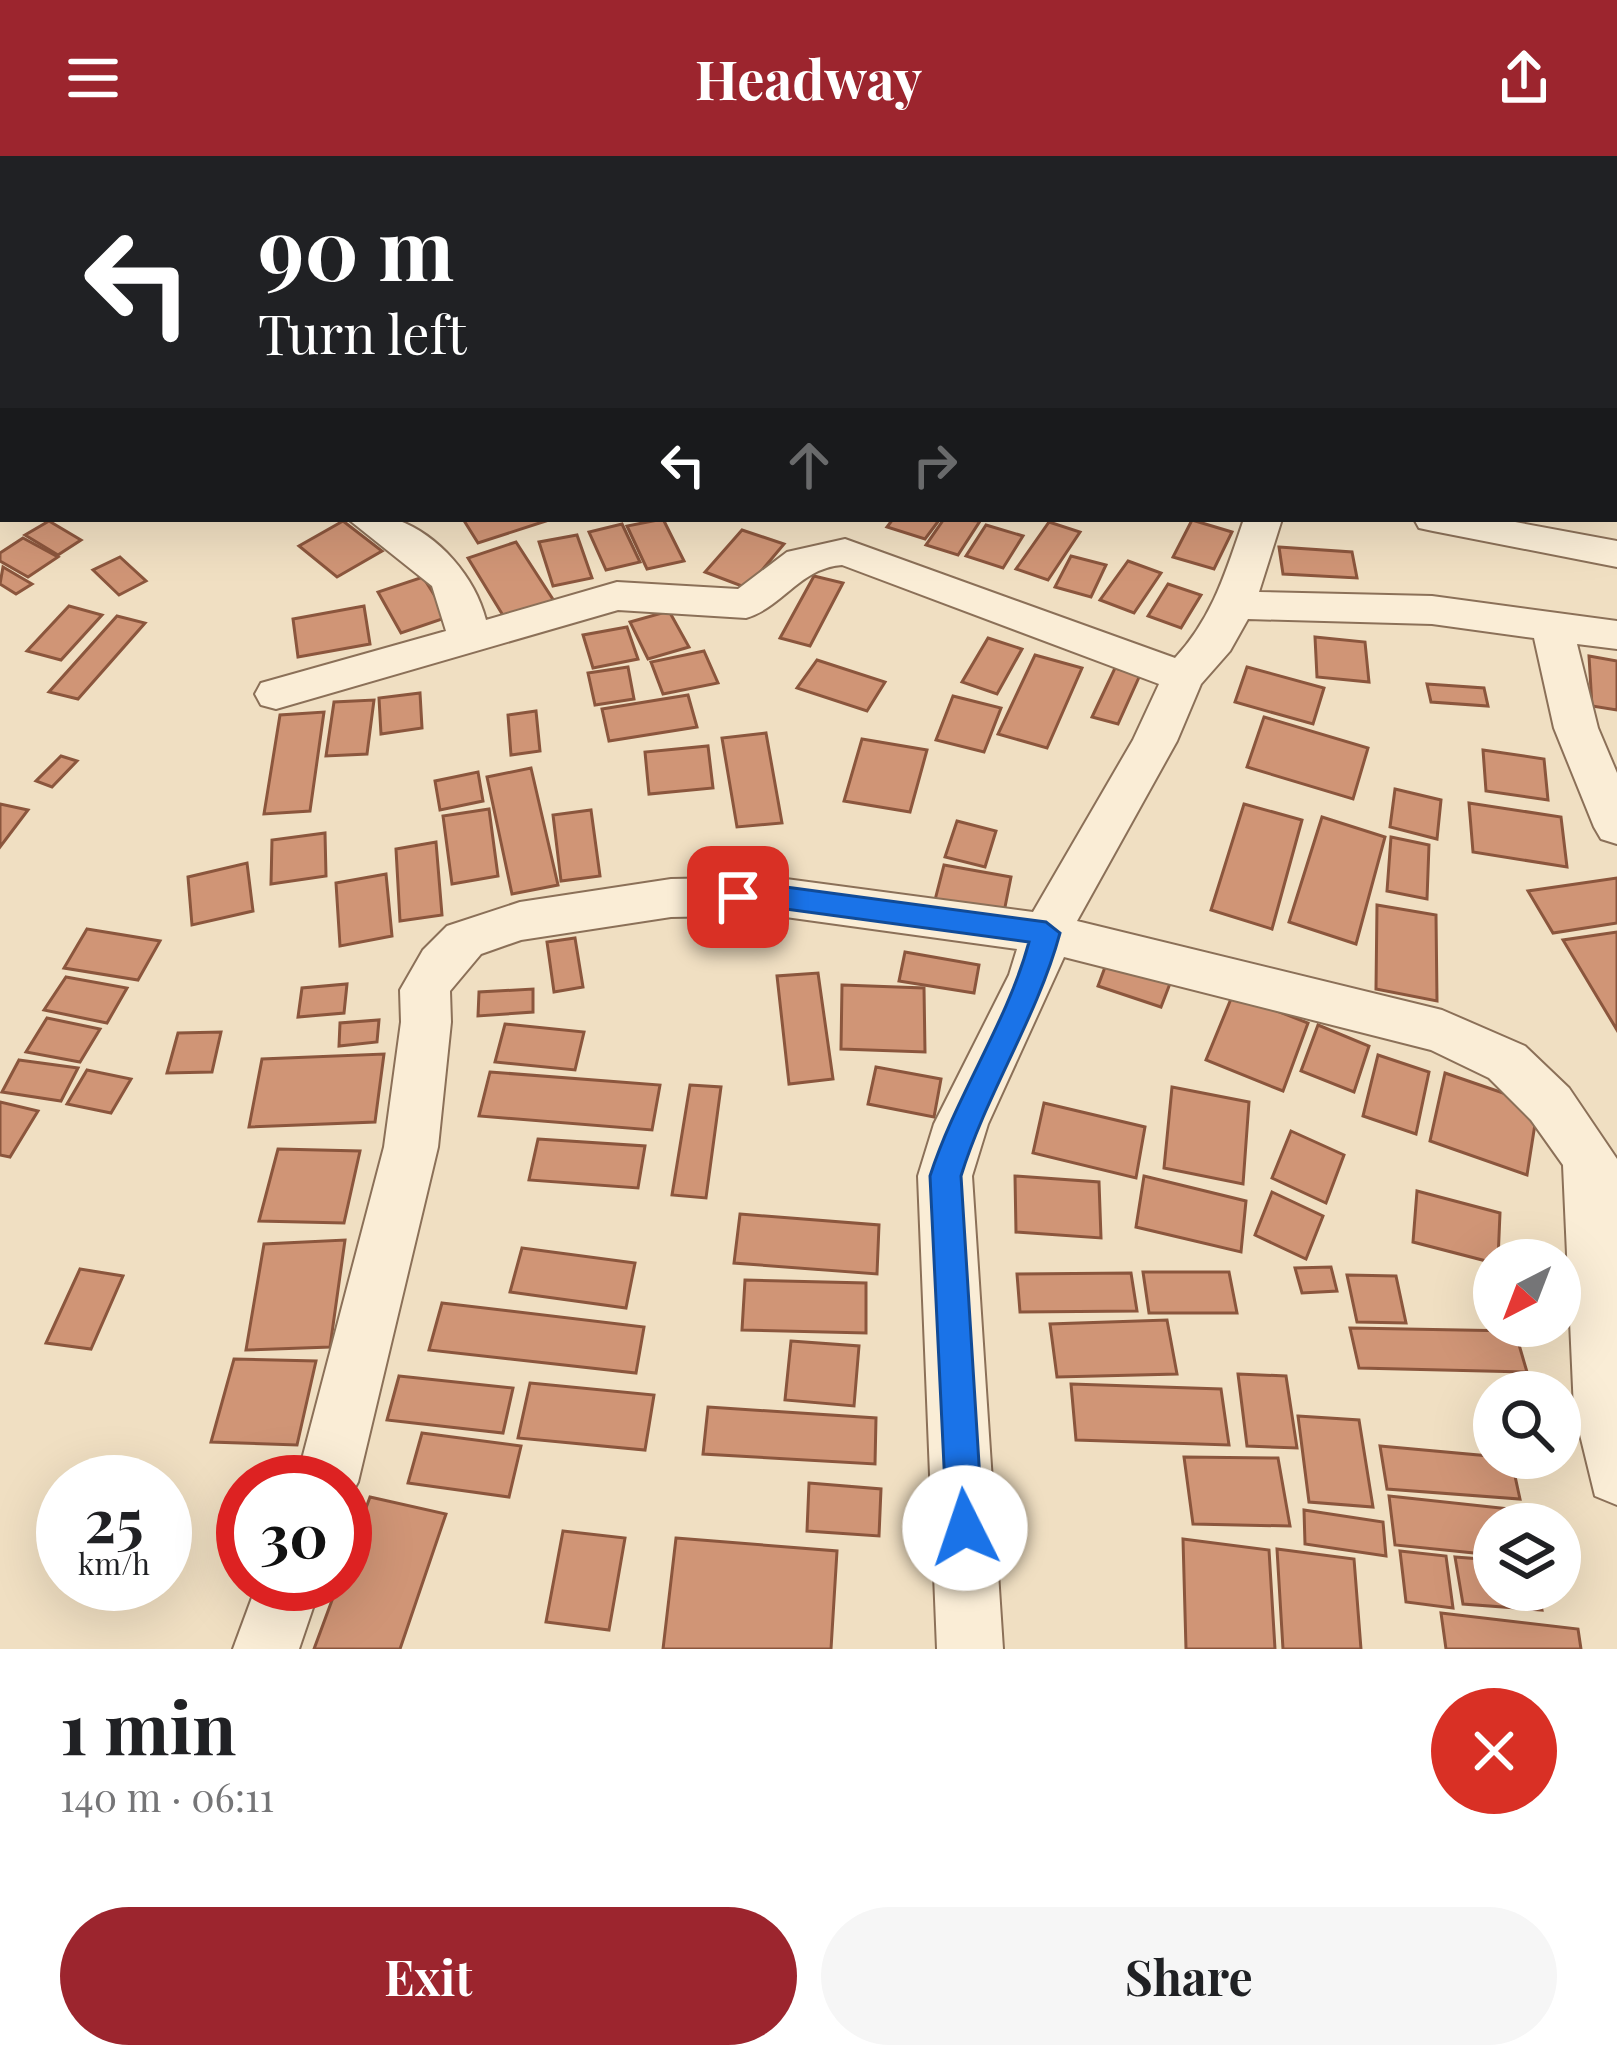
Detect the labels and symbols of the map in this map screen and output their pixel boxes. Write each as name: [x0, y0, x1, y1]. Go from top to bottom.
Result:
pin: [687, 846, 789, 948]
north arrow: [1473, 1239, 1581, 1347]
speed limit sign: 30: [216, 1455, 372, 1611]
position arrow: [902, 1465, 1028, 1591]

